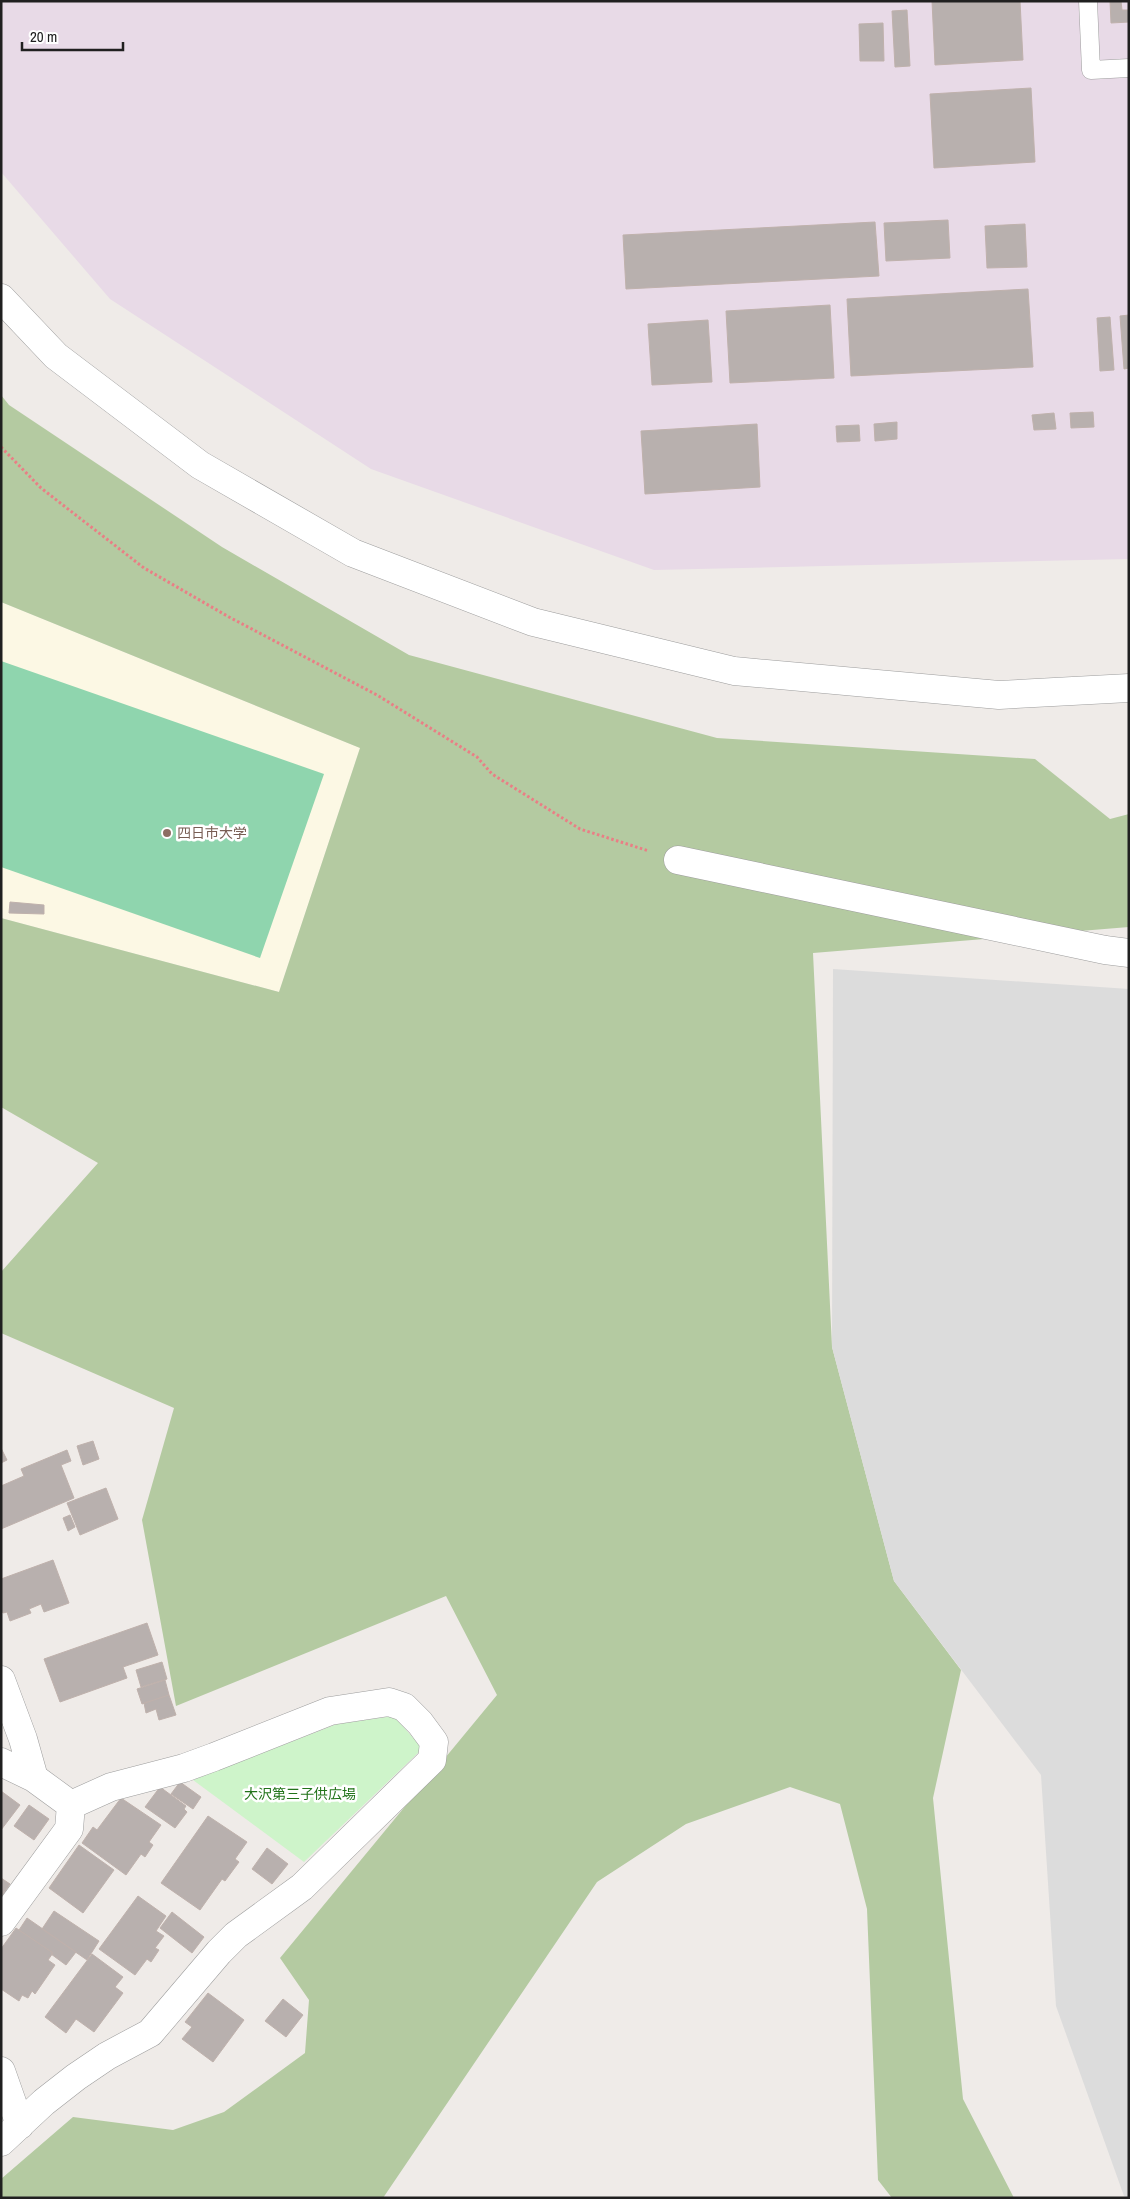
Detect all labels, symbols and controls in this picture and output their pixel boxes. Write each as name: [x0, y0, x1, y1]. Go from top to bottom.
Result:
scale bar: [22, 20, 124, 52]
text: 20 m: [30, 26, 57, 47]
place label: 四日市大学: [177, 824, 247, 842]
marker: 四日市大学: [161, 827, 173, 839]
park label: 大沢第三子供広場: [244, 1785, 356, 1803]

